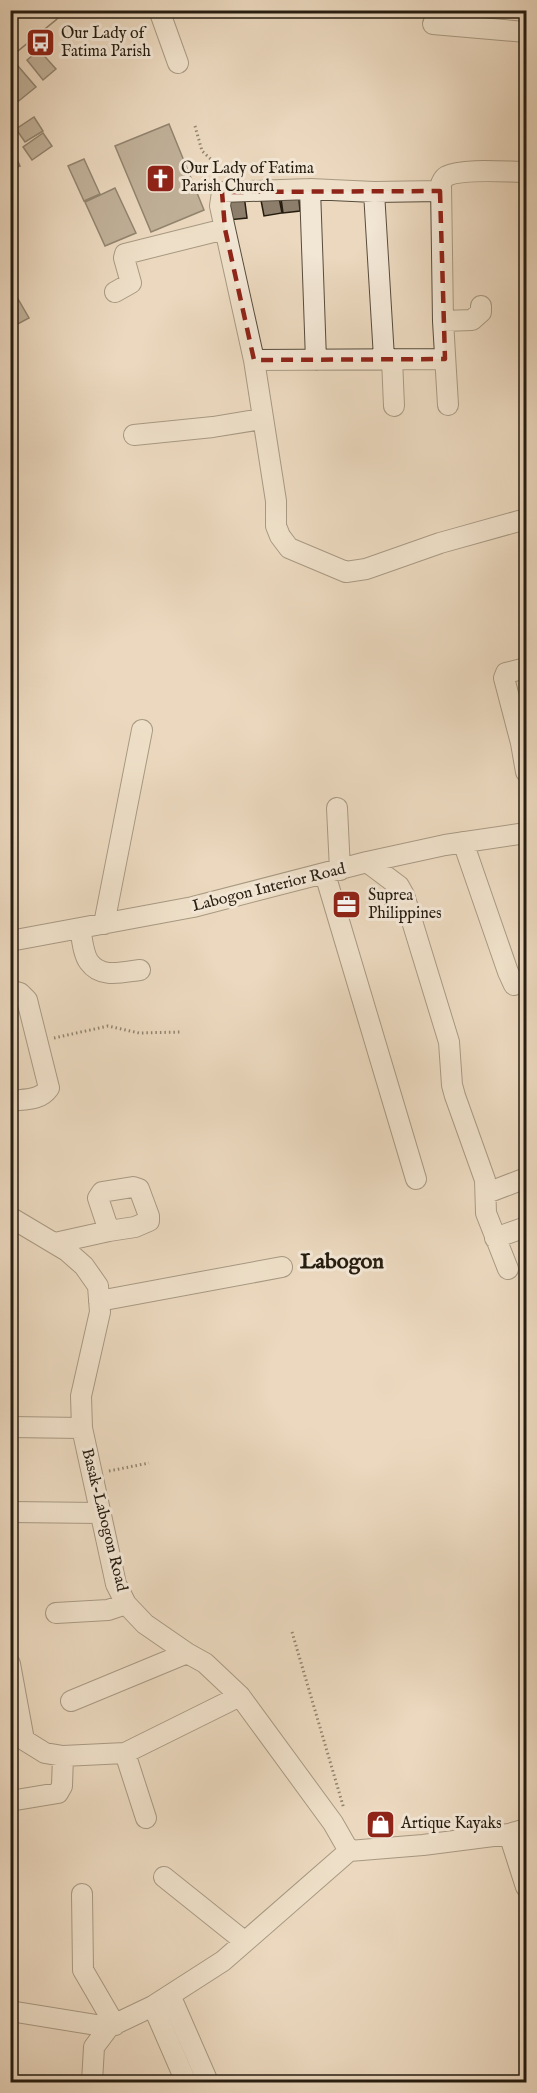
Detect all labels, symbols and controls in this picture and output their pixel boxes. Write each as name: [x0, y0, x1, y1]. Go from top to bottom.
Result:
place label: Our Lady of Fatima Parish: [61, 24, 151, 62]
bus stop icon: Our Lady of Fatima Parish: [24, 27, 56, 59]
place label: Our Lady of Fatima Parish Church: [181, 159, 314, 197]
church icon: Our Lady of Fatima Parish Church: [144, 162, 176, 194]
street label: Labogon Interior Road: [190, 859, 348, 917]
place label: Suprea Philippines: [368, 886, 442, 924]
office icon: Suprea Philippines: [331, 889, 363, 921]
district label: Labogon: [300, 1248, 384, 1276]
street label: Basak-Labogon Road: [77, 1446, 132, 1594]
shop icon: Artique Kayaks: [364, 1808, 396, 1840]
place label: Artique Kayaks: [400, 1814, 502, 1834]

